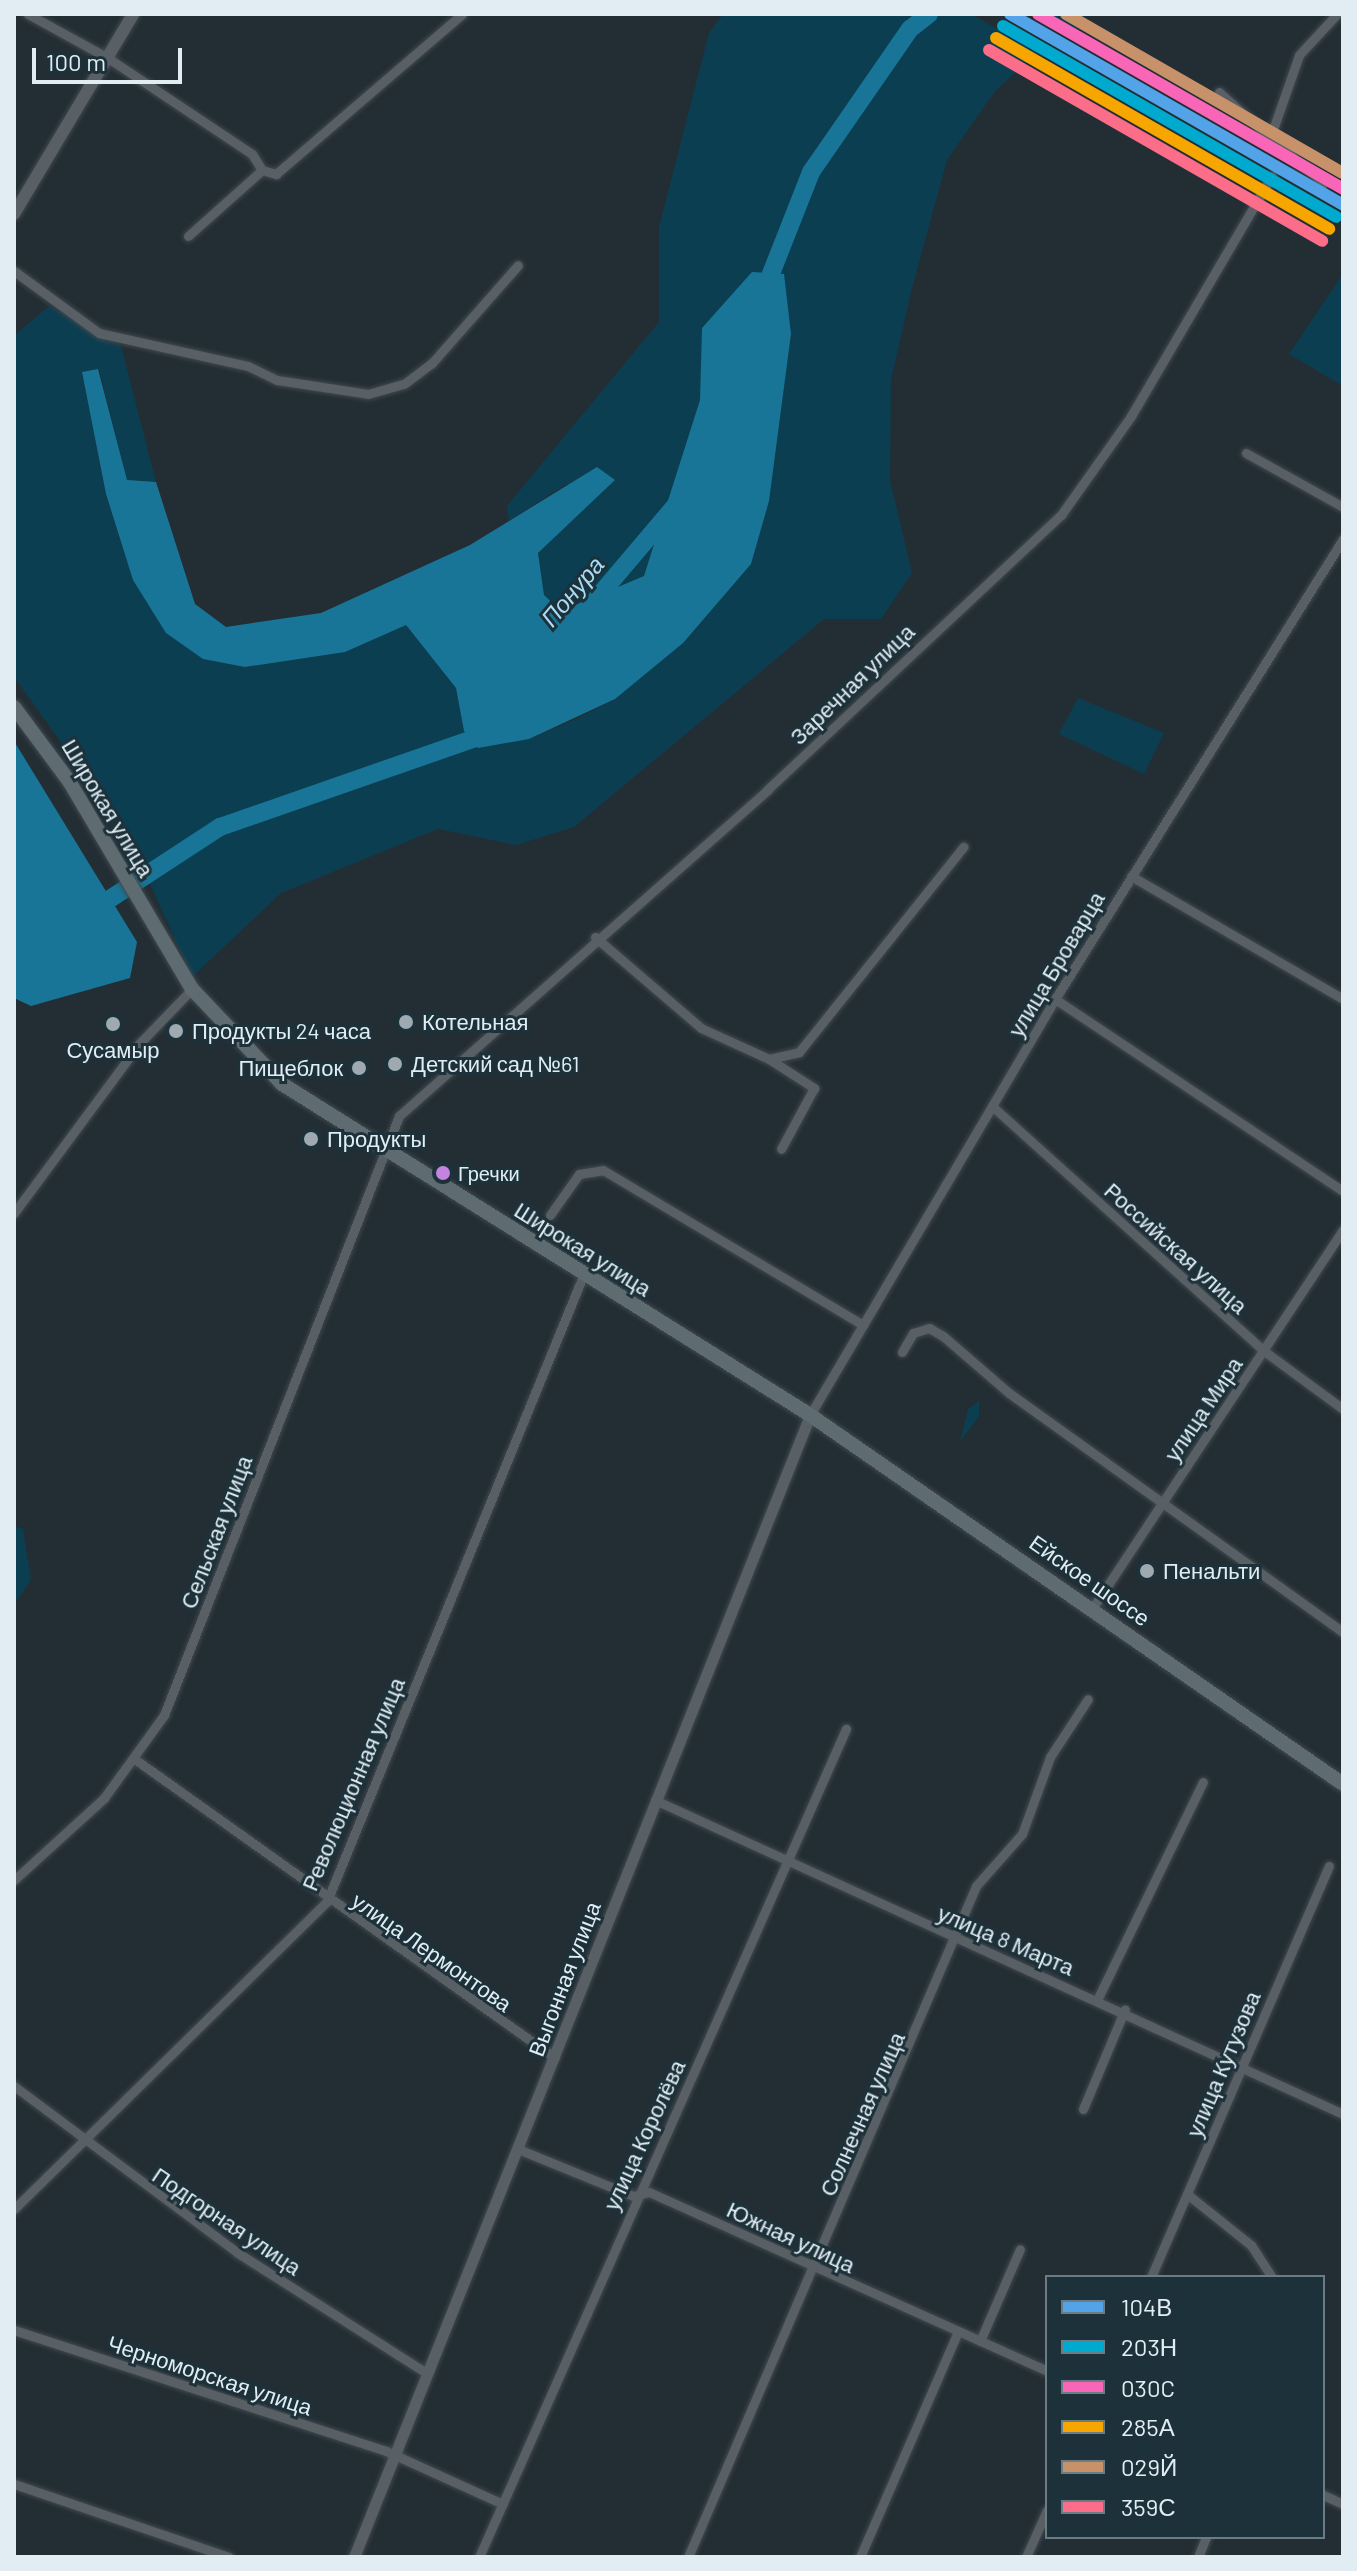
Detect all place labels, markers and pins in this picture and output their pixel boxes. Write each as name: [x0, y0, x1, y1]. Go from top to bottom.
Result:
place label: Котельная: [422, 1009, 528, 1035]
marker: Котельная: [397, 1013, 415, 1031]
marker: Сусамыр: [104, 1015, 122, 1033]
place label: Продукты 24 часа: [192, 1018, 371, 1044]
marker: Продукты 24 часа: [167, 1022, 185, 1040]
place label: Сусамыр: [66, 1037, 160, 1063]
place label: Детский сад №61: [411, 1051, 580, 1077]
place label: Пищеблок: [238, 1055, 343, 1081]
marker: Детский сад №61: [386, 1055, 404, 1073]
marker: Пищеблок: [350, 1059, 368, 1077]
place label: Продукты: [327, 1126, 426, 1152]
marker: Продукты: [302, 1130, 320, 1148]
place label: Гречки: [458, 1161, 520, 1185]
marker: Гречки: [435, 1165, 451, 1181]
place label: Пенальти: [1163, 1558, 1260, 1584]
marker: Пенальти: [1138, 1562, 1156, 1580]

